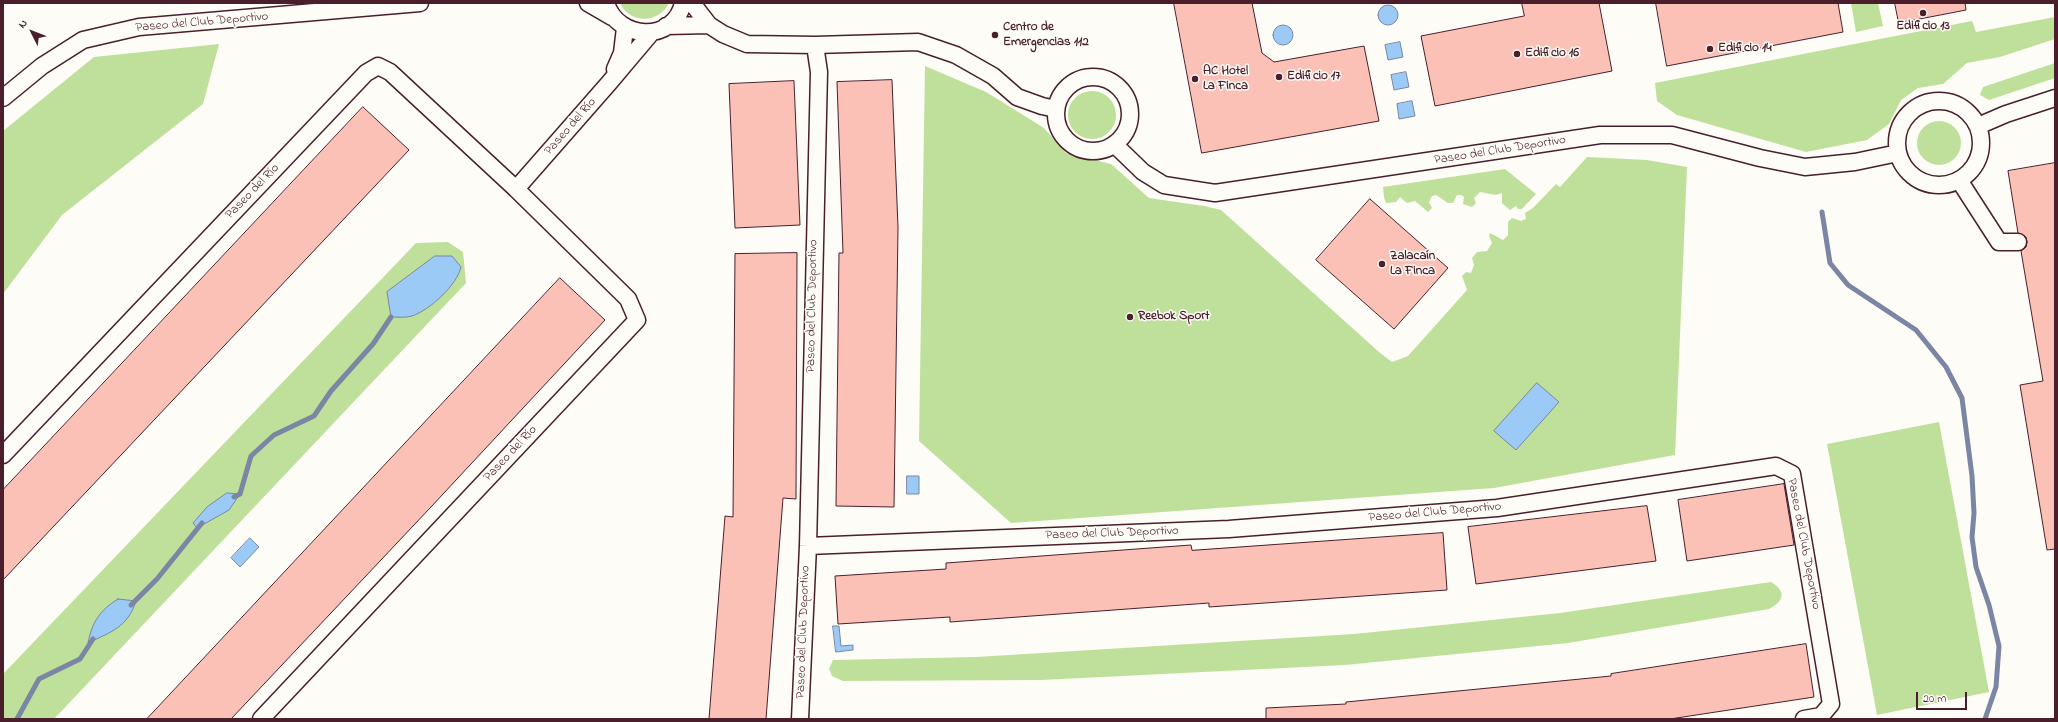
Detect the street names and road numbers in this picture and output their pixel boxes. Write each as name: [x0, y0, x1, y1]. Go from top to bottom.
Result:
street label: Paseo del Club Deportivo: [135, 9, 269, 37]
street label: Paseo del Río: [542, 95, 600, 159]
street label: Paseo del Club Deportivo: [1433, 133, 1567, 169]
street label: Paseo del Río: [223, 161, 283, 223]
street label: Paseo del Club Deportivo: [804, 239, 822, 373]
street label: Paseo del Río: [481, 423, 541, 485]
street label: Paseo del Club Deportivo: [1783, 477, 1823, 611]
street label: Paseo del Club Deportivo: [1368, 499, 1502, 527]
street label: Paseo del Club Deportivo: [1045, 524, 1179, 544]
street label: Paseo del Club Deportivo: [794, 565, 814, 699]

